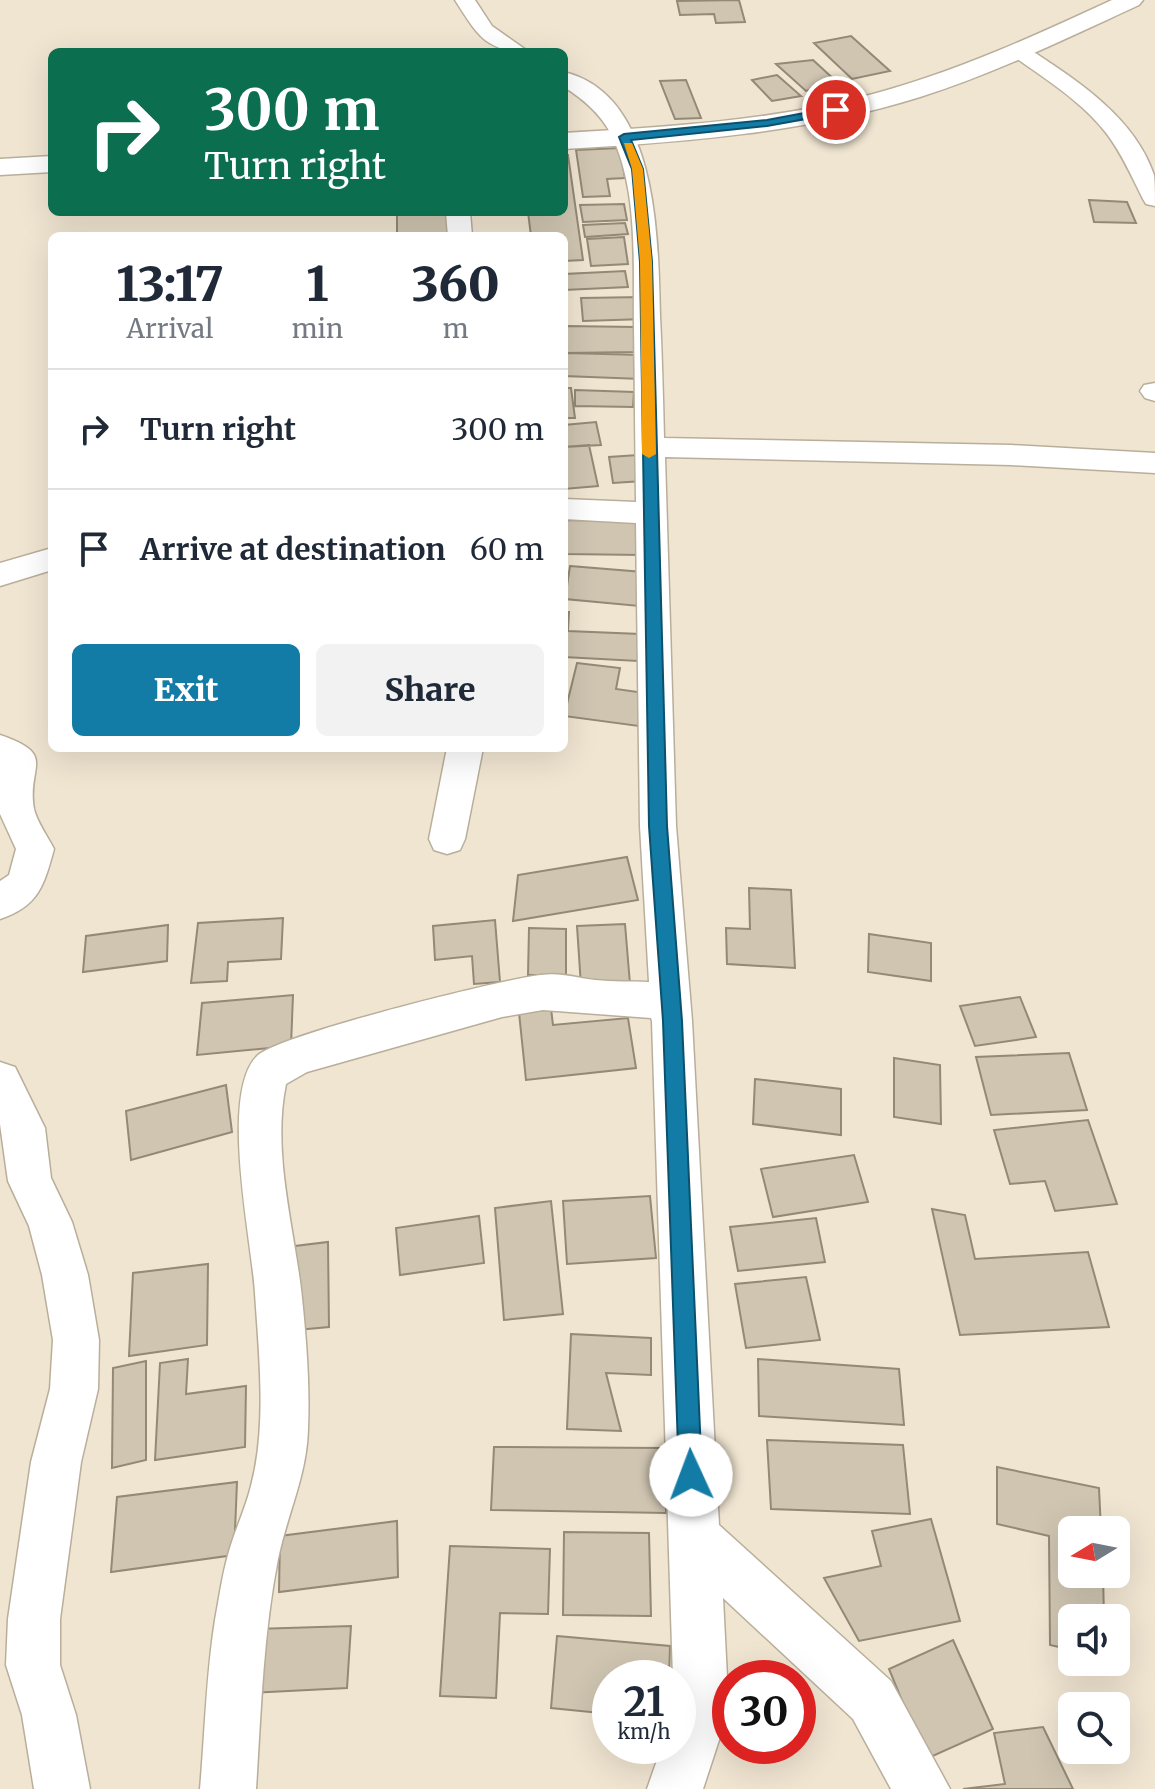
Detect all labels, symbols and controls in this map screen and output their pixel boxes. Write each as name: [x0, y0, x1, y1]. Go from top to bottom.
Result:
text: 300 m: [204, 75, 380, 145]
pin: [802, 76, 870, 144]
icon: right: [72, 80, 176, 184]
icon: arrive: [814, 88, 858, 132]
text: Turn right: [204, 144, 386, 189]
text: 13:17: [116, 254, 224, 314]
text: 1: [306, 254, 329, 314]
text: 360: [411, 254, 500, 314]
text: Arrival: [126, 312, 213, 345]
text: min: [292, 312, 343, 345]
text: m: [443, 312, 469, 345]
icon: right: [72, 407, 116, 451]
text: Turn right: [140, 410, 296, 448]
text: 300 m: [451, 410, 544, 448]
icon: arrive: [72, 527, 116, 571]
text: Arrive at destination: [140, 530, 446, 568]
text: 60 m: [470, 530, 544, 568]
button: Exit: [72, 644, 300, 736]
button: Share: [316, 644, 544, 736]
position arrow: [649, 1433, 733, 1517]
north arrow: [1058, 1516, 1130, 1588]
map controls: [1058, 1516, 1130, 1764]
button: sound: [1058, 1604, 1130, 1676]
speed limit sign: 30: [712, 1660, 816, 1764]
text: 21: [624, 1677, 664, 1727]
button: search: [1058, 1692, 1130, 1764]
text: km/h: [618, 1719, 670, 1744]

